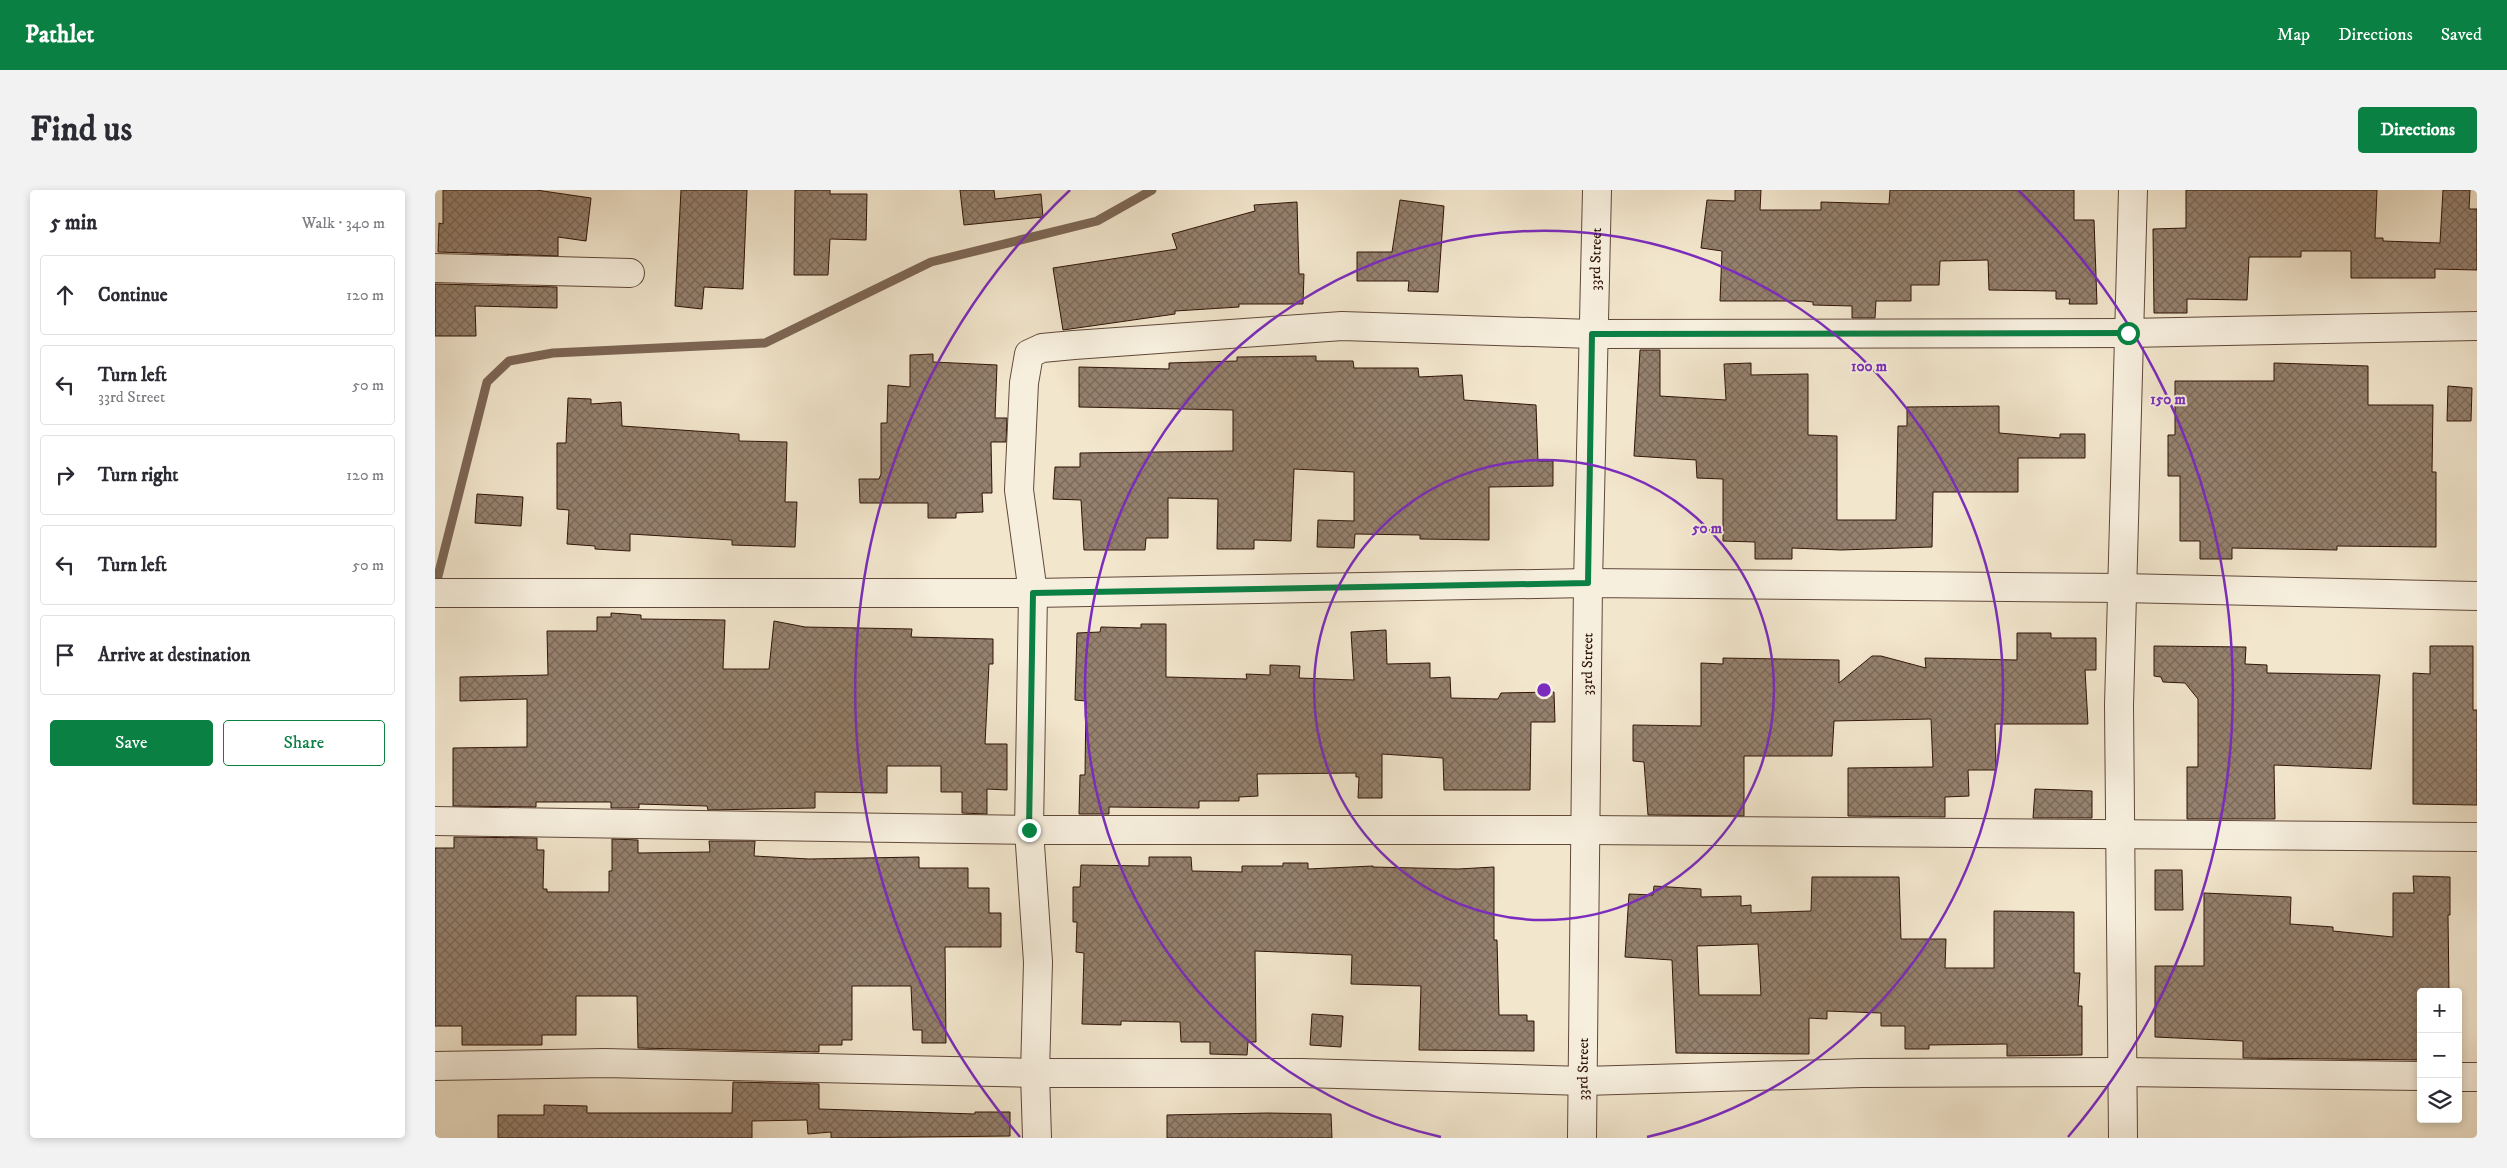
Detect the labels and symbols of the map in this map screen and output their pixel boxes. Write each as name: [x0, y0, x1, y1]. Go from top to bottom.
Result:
street label: 33rd Street: [1586, 227, 1606, 291]
route start: [2117, 322, 2140, 345]
text: 100 m: [1851, 357, 1888, 376]
text: 150 m: [2150, 390, 2186, 409]
text: 50 m: [1691, 519, 1723, 538]
street label: 33rd Street: [1578, 632, 1597, 696]
centre of rings: [1535, 681, 1553, 699]
route end: [1018, 819, 1041, 842]
street label: 33rd Street: [1573, 1037, 1593, 1101]

